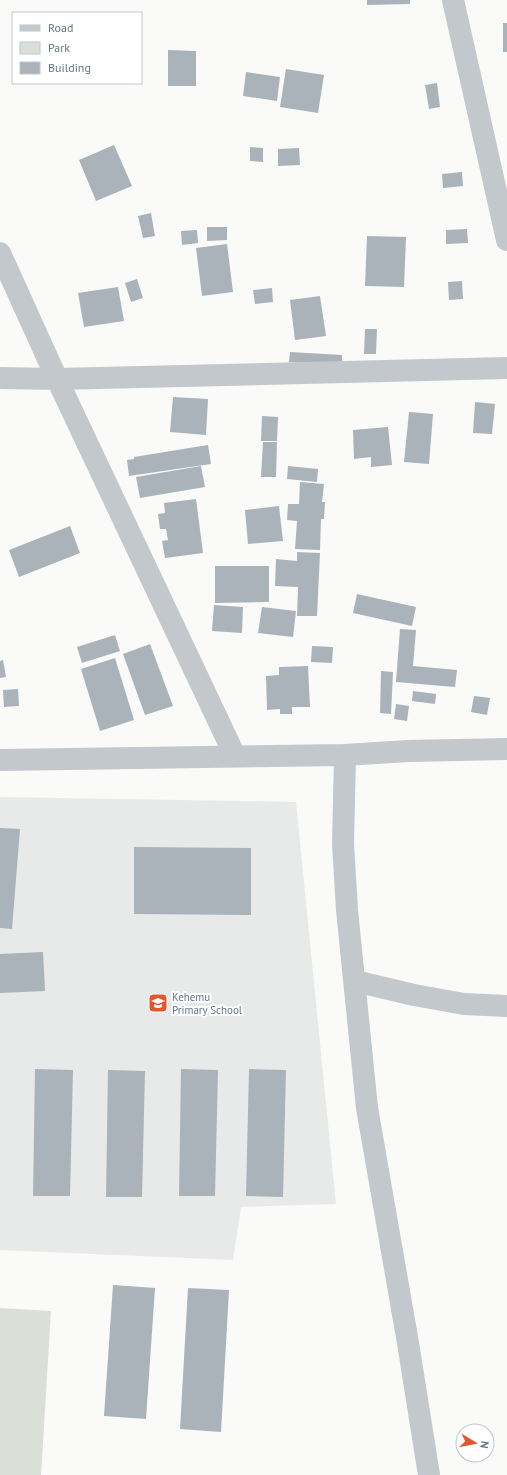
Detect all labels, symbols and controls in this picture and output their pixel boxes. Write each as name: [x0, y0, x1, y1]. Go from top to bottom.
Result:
legend: [12, 12, 142, 84]
text: Road: [48, 20, 73, 35]
text: Park: [48, 40, 70, 55]
text: Building: [48, 60, 91, 75]
place label: Kehemu Primary School: [172, 990, 243, 1017]
school or university icon: Kehemu Primary School: [147, 992, 169, 1014]
north arrow: [455, 1423, 495, 1463]
text: N: [477, 1440, 492, 1450]

